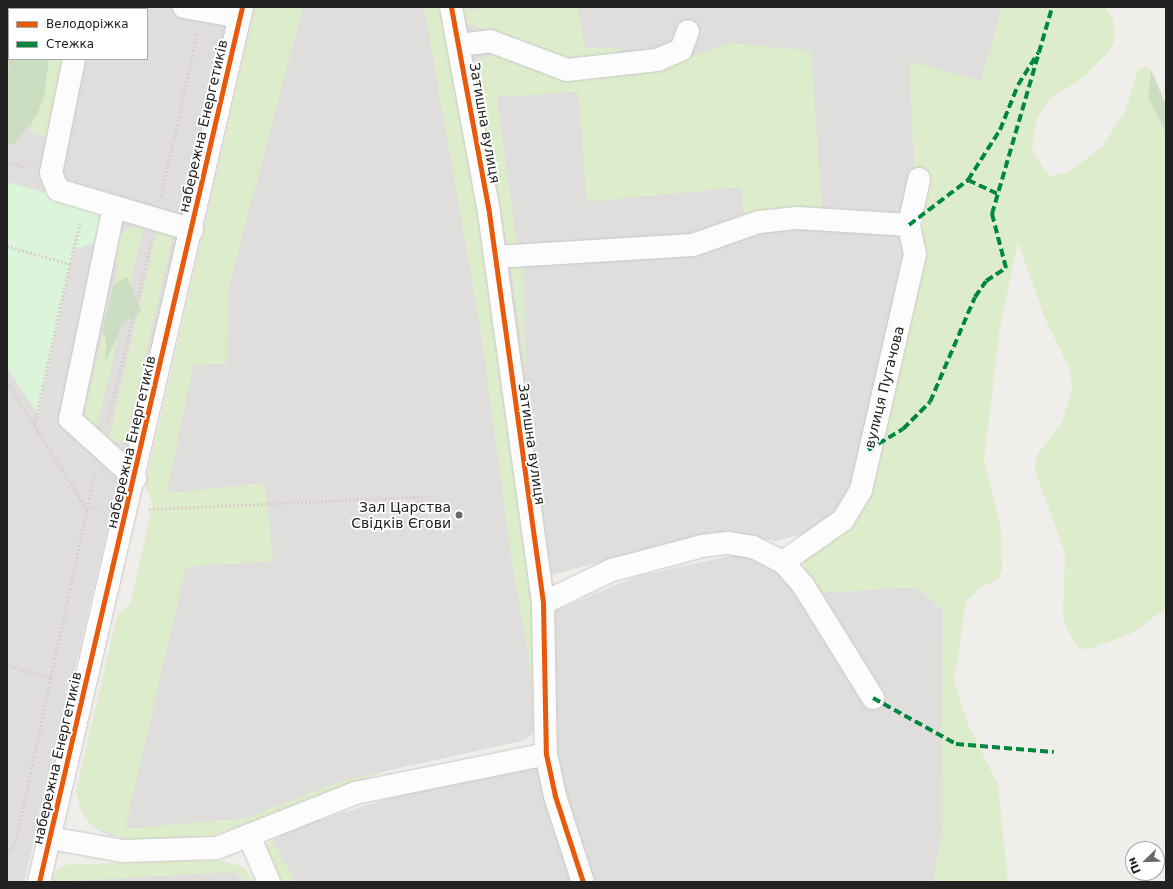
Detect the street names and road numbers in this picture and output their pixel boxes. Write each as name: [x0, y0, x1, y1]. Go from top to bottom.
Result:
street label: набережна Енергетиків: [175, 38, 231, 214]
street label: Затишна вулиця: [466, 61, 504, 185]
street label: вулиця Пугачова: [861, 324, 907, 450]
street label: набережна Енергетиків: [103, 354, 159, 530]
street label: Затишна вулиця: [515, 382, 549, 506]
street label: набережна Енергетиків: [29, 670, 85, 846]

